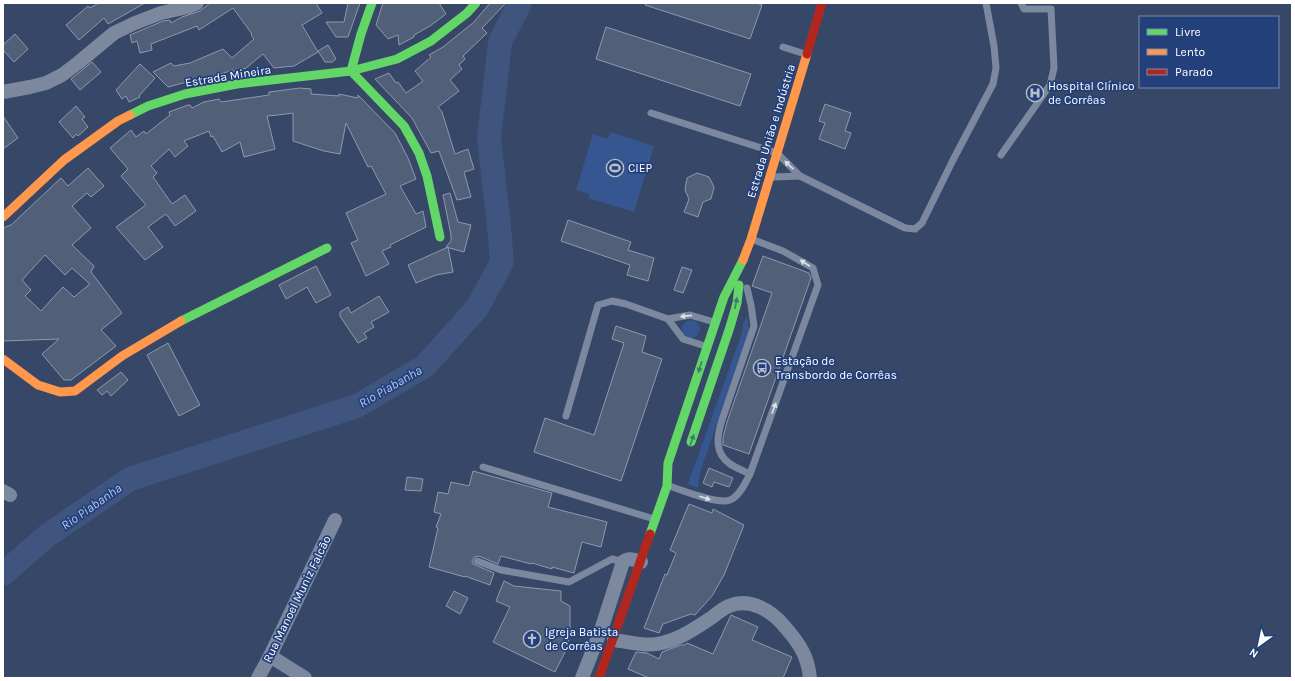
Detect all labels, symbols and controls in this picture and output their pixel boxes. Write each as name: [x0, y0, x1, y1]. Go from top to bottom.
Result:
legend: [1139, 16, 1279, 88]
text: Livre: [1175, 25, 1201, 39]
text: Lento: [1175, 45, 1205, 59]
street label: Estrada Mineira: [184, 62, 272, 90]
street label: Estrada União e Indústria: [744, 62, 798, 200]
text: Parado: [1175, 65, 1213, 79]
place label: Hospital Clínico de Corrêas: [1048, 79, 1135, 107]
hospital icon: Hospital Clínico de Corrêas: [1025, 83, 1045, 103]
sports icon: CIEP: [605, 158, 625, 178]
one-way arrow: [783, 160, 794, 169]
place label: CIEP: [628, 161, 652, 175]
one-way arrow: [800, 259, 810, 267]
one-way arrow: [734, 297, 740, 309]
one-way arrow: [680, 313, 692, 320]
place label: Estação de Transbordo de Corrêas: [775, 354, 897, 382]
bus stop icon: Estação de Transbordo de Corrêas: [752, 358, 772, 378]
one-way arrow: [697, 361, 703, 373]
water label: Rio Piabanha: [356, 362, 425, 411]
one-way arrow: [771, 401, 777, 413]
one-way arrow: [689, 433, 695, 445]
water label: Rio Piabanha: [58, 480, 125, 533]
one-way arrow: [699, 495, 711, 501]
street label: Rua Manoel Muniz Falcão: [260, 533, 334, 665]
place label: Igreja Batista de Corrêas: [545, 625, 618, 653]
north arrow: [1239, 625, 1279, 665]
church icon: Igreja Batista de Corrêas: [522, 629, 542, 649]
text: N: [1247, 645, 1261, 661]

